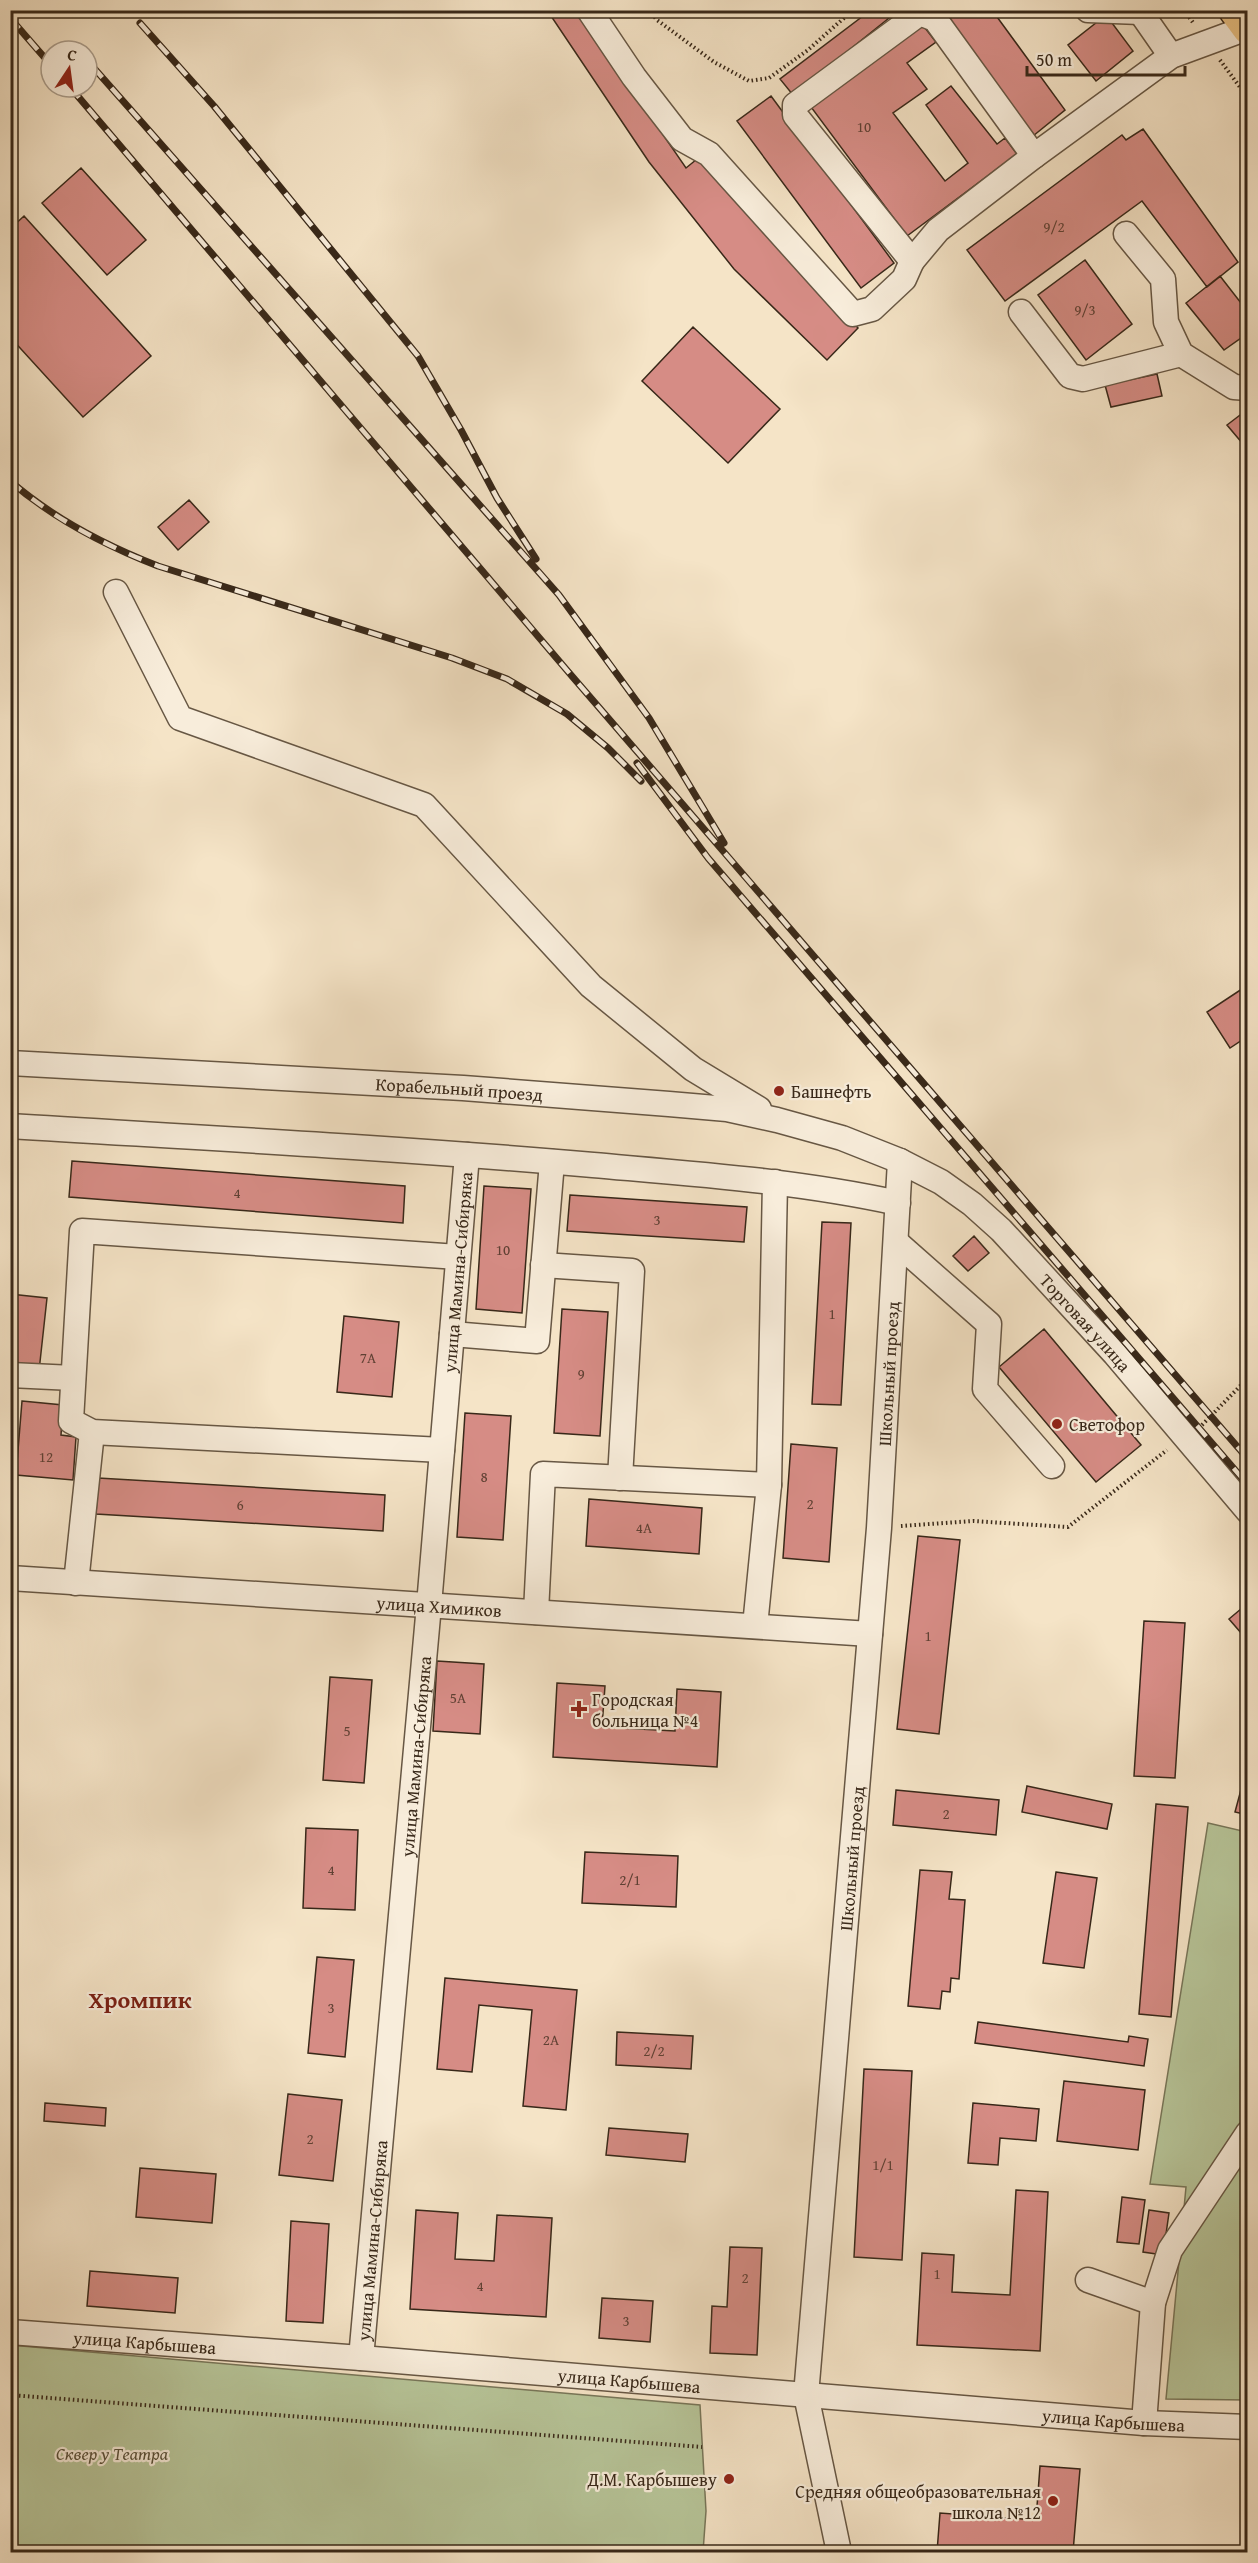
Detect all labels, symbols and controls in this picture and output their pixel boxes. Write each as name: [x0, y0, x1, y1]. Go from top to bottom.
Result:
north arrow: [39, 39, 99, 99]
scale bar: [1027, 39, 1184, 77]
text: С: [65, 42, 79, 67]
text: 50 m: [1036, 46, 1072, 73]
house number: 10: [857, 116, 871, 137]
house number: 9/2: [1043, 216, 1065, 237]
house number: 9/3: [1074, 299, 1096, 320]
street label: Корабельный проезд: [375, 1070, 544, 1108]
place label: Башнефть: [791, 1078, 872, 1105]
marker: Башнефть: [772, 1084, 786, 1098]
street label: улица Мамина-Сибиряка: [435, 1170, 479, 1375]
house number: 4: [233, 1182, 241, 1203]
house number: 3: [653, 1209, 661, 1230]
house number: 10: [496, 1239, 510, 1260]
street label: Торговая улица: [1034, 1267, 1138, 1378]
street label: Школьный проезд: [870, 1300, 905, 1447]
house number: 1: [828, 1303, 836, 1324]
house number: 7А: [360, 1347, 376, 1368]
house number: 9: [577, 1363, 585, 1384]
place label: Светофор: [1069, 1411, 1145, 1438]
marker: Светофор: [1050, 1417, 1064, 1431]
house number: 12: [39, 1446, 53, 1467]
house number: 8: [480, 1466, 488, 1487]
house number: 2: [806, 1493, 814, 1514]
house number: 6: [236, 1494, 244, 1515]
house number: 4А: [636, 1517, 652, 1538]
street label: улица Химиков: [375, 1588, 503, 1624]
house number: 1: [924, 1625, 932, 1646]
street label: улица Мамина-Сибиряка: [393, 1655, 438, 1859]
place label: Городская больница №4: [592, 1686, 698, 1734]
house number: 5А: [450, 1687, 466, 1708]
marker: Городская больница №4: [570, 1700, 588, 1718]
house number: 5: [343, 1720, 351, 1741]
street label: Школьный проезд: [832, 1785, 871, 1932]
house number: 2: [942, 1803, 950, 1824]
house number: 4: [327, 1859, 335, 1880]
house number: 2/1: [619, 1869, 641, 1890]
district label: Хромпик: [89, 1982, 192, 2017]
house number: 3: [327, 1997, 335, 2018]
house number: 2А: [543, 2029, 559, 2050]
house number: 2/2: [643, 2040, 665, 2061]
house number: 2: [306, 2128, 314, 2149]
street label: улица Мамина-Сибиряка: [349, 2139, 394, 2343]
house number: 1/1: [872, 2154, 894, 2175]
house number: 1: [933, 2263, 941, 2284]
house number: 2: [741, 2267, 749, 2288]
house number: 4: [476, 2275, 484, 2296]
house number: 3: [622, 2310, 630, 2331]
street label: улица Карбышева: [71, 2323, 217, 2361]
street label: улица Карбышева: [556, 2361, 702, 2400]
street label: улица Карбышева: [1040, 2401, 1186, 2438]
park label: Сквер у Театра: [56, 2440, 169, 2467]
place label: Д.М. Карбышеву: [586, 2466, 717, 2493]
marker: Д.М. Карбышеву: [722, 2472, 736, 2486]
place label: Средняя общеобразовательная школа №12: [795, 2478, 1041, 2526]
marker: Средняя общеобразовательная школа №12: [1046, 2494, 1060, 2508]

